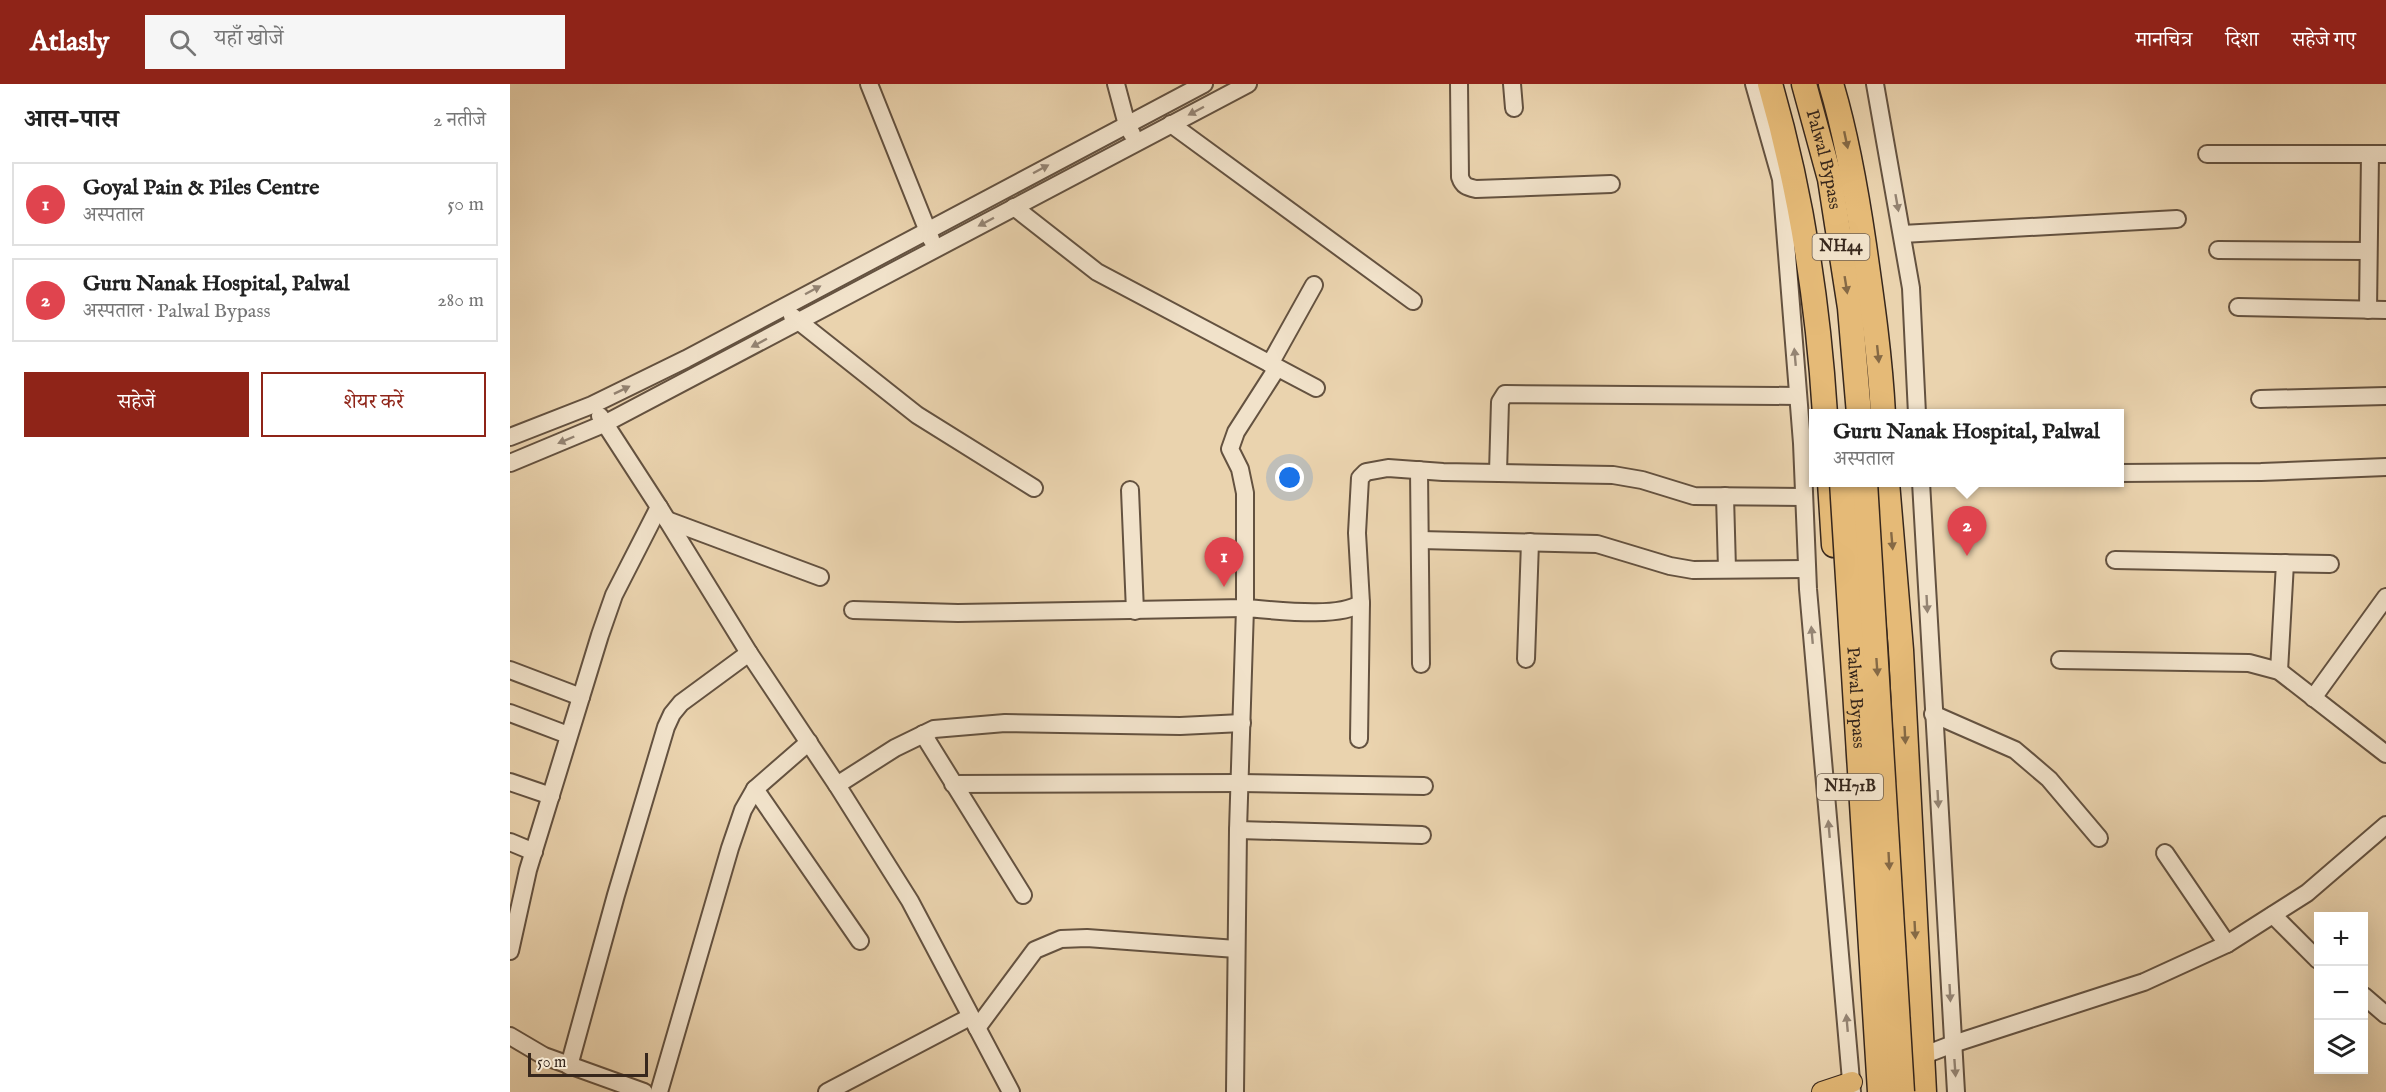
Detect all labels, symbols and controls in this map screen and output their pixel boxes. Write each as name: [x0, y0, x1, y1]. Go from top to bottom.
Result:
search box: [145, 15, 565, 69]
text: Atlasly: [30, 25, 109, 60]
text: यहाँ खोजें: [214, 25, 283, 53]
icon: search: [166, 26, 199, 59]
text: मानचित्र: [2135, 27, 2192, 54]
text: दिशा: [2225, 27, 2259, 54]
text: सहेजे गए: [2292, 27, 2356, 54]
text: आस-पास: [24, 103, 119, 136]
one-way arrow: [1187, 106, 1204, 116]
street label: Palwal Bypass: [1800, 107, 1846, 211]
text: 2 नतीजे: [433, 108, 486, 133]
one-way arrow: [1842, 131, 1851, 150]
one-way arrow: [1033, 165, 1050, 174]
text: Goyal Pain & Piles Centre: [83, 174, 319, 202]
text: 1: [42, 192, 49, 217]
text: 50 m: [447, 192, 484, 217]
one-way arrow: [1892, 194, 1901, 213]
text: अस्पताल: [83, 203, 144, 228]
one-way arrow: [978, 217, 995, 227]
road number: NH44: [1812, 234, 1870, 260]
text: Guru Nanak Hospital, Palwal: [83, 270, 349, 298]
one-way arrow: [1842, 275, 1851, 294]
one-way arrow: [805, 286, 822, 295]
text: 2: [41, 288, 50, 313]
text: 280 m: [437, 288, 484, 313]
text: अस्पताल · Palwal Bypass: [83, 299, 270, 324]
one-way arrow: [750, 338, 767, 348]
one-way arrow: [1874, 344, 1883, 363]
one-way arrow: [1790, 347, 1800, 366]
button: सहेजें: [24, 372, 249, 437]
button: शेयर करें: [261, 372, 486, 437]
one-way arrow: [613, 385, 630, 395]
popup: [1809, 409, 2124, 487]
text: Guru Nanak Hospital, Palwal: [1833, 418, 2100, 446]
one-way arrow: [556, 435, 574, 445]
text: अस्पताल: [1833, 447, 1894, 472]
your location: [1275, 463, 1304, 492]
pin: 2: [1948, 506, 1986, 556]
one-way arrow: [1887, 531, 1897, 550]
pin: 1: [1204, 538, 1244, 587]
one-way arrow: [1922, 594, 1931, 613]
one-way arrow: [1807, 625, 1817, 644]
street label: Palwal Bypass: [1841, 646, 1870, 749]
one-way arrow: [1872, 657, 1881, 676]
one-way arrow: [1901, 726, 1910, 745]
road number: NH71B: [1817, 774, 1883, 800]
one-way arrow: [1934, 789, 1943, 808]
one-way arrow: [1824, 820, 1834, 839]
one-way arrow: [1884, 852, 1893, 871]
map controls: [2314, 912, 2368, 1074]
button: +: [2314, 912, 2368, 966]
one-way arrow: [1910, 921, 1919, 940]
button: −: [2314, 966, 2368, 1020]
one-way arrow: [1945, 984, 1954, 1003]
one-way arrow: [1842, 1014, 1852, 1033]
button: layers: [2314, 1020, 2368, 1074]
scale bar: [528, 1050, 648, 1078]
text: 50 m: [537, 1053, 566, 1073]
one-way arrow: [1950, 1059, 1959, 1078]

